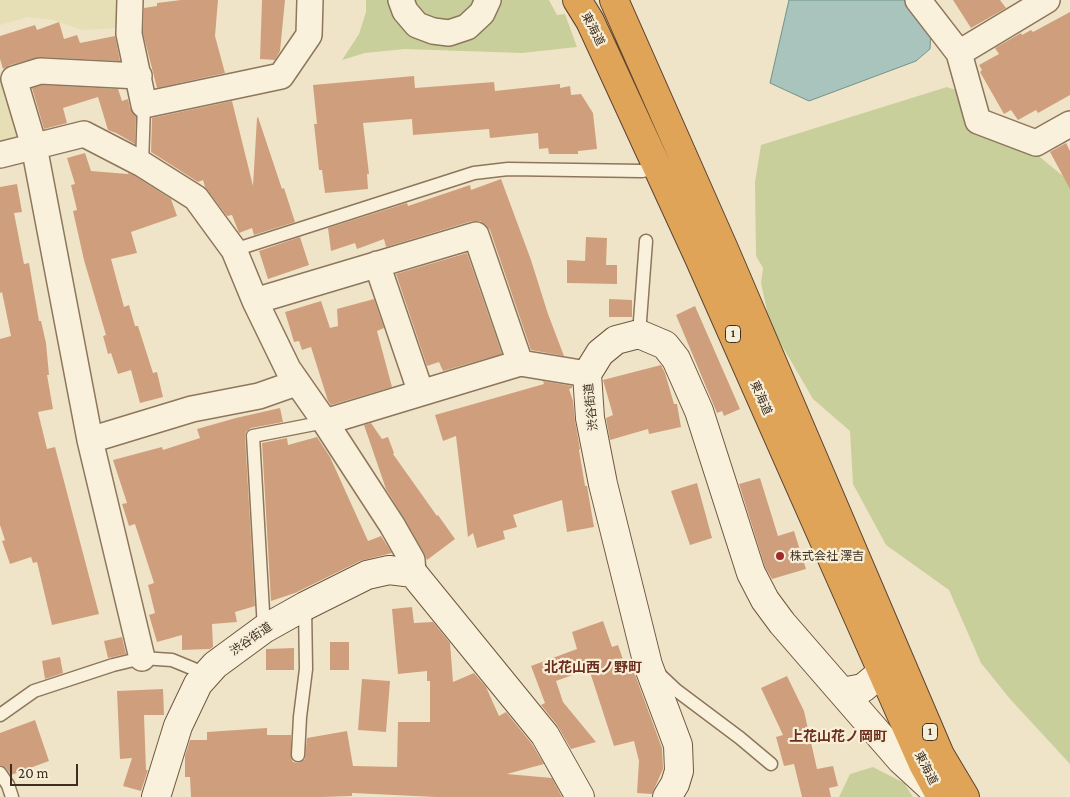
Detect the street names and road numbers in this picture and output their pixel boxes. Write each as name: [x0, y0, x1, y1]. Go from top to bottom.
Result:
street label: 東海道: [578, 10, 608, 48]
road number: 1: [726, 326, 740, 342]
street label: 東海道: [747, 379, 775, 417]
street label: 渋谷街道: [581, 382, 601, 432]
street label: 渋谷街道: [227, 619, 275, 659]
road number: 1: [922, 724, 938, 740]
street label: 東海道: [911, 749, 941, 787]

